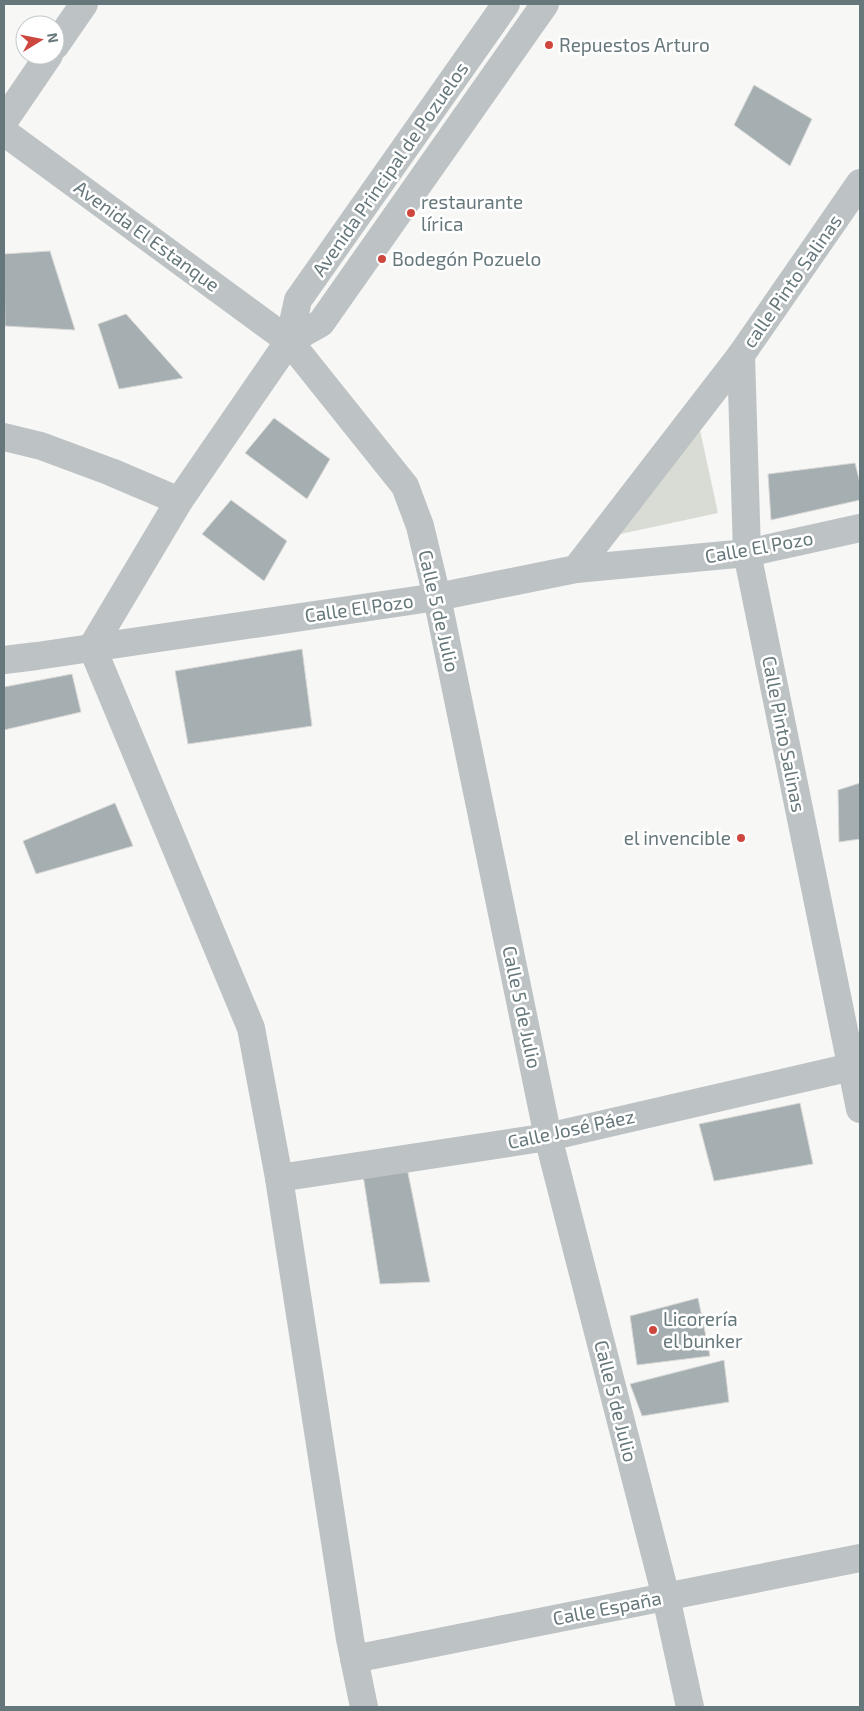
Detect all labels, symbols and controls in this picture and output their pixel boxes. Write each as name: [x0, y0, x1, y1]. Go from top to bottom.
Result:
north arrow: [15, 15, 65, 65]
text: N: [44, 31, 63, 44]
place label: Repuestos Arturo: [559, 33, 710, 56]
marker: Repuestos Arturo: [543, 39, 555, 51]
street label: Avenida Principal de Pozuelos: [307, 57, 473, 280]
street label: Avenida El Estanque: [70, 175, 224, 296]
place label: restaurante lírica: [421, 190, 523, 235]
marker: restaurante lírica: [405, 207, 417, 219]
street label: calle Pinto Salinas: [737, 210, 846, 352]
place label: Bodegón Pozuelo: [392, 247, 541, 270]
marker: Bodegón Pozuelo: [376, 253, 388, 265]
street label: Calle El Pozo: [703, 526, 815, 567]
street label: Calle 5 de Julio: [414, 548, 465, 674]
street label: Calle El Pozo: [303, 589, 415, 627]
street label: Calle Pinto Salinas: [758, 654, 811, 814]
place label: el invencible: [624, 826, 731, 849]
marker: el invencible: [735, 832, 747, 844]
street label: Calle 5 de Julio: [498, 943, 547, 1070]
street label: Calle José Páez: [505, 1104, 637, 1153]
place label: Licorería el bunker: [663, 1307, 743, 1352]
marker: Licorería el bunker: [647, 1324, 659, 1336]
street label: Calle 5 de Julio: [590, 1338, 643, 1464]
street label: Calle España: [551, 1586, 663, 1629]

